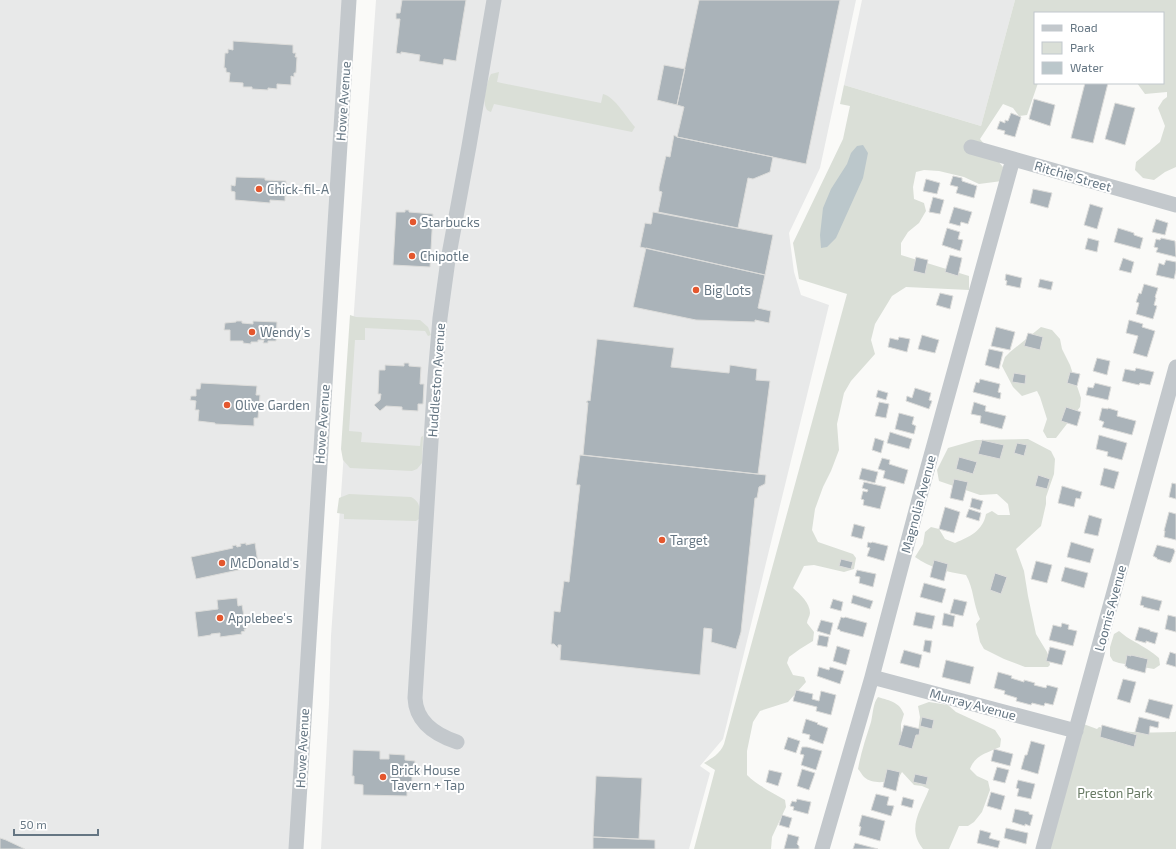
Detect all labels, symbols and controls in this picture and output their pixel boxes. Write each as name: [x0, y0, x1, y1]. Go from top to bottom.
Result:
legend: [1034, 12, 1164, 84]
text: Road: [1070, 20, 1098, 34]
text: Park: [1070, 40, 1095, 54]
text: Water: [1070, 60, 1104, 74]
street label: Howe Avenue: [332, 61, 354, 141]
street label: Ritchie Street: [1033, 157, 1113, 195]
place label: Chick-fil-A: [267, 181, 329, 197]
marker: Chick-fil-A: [254, 184, 264, 194]
place label: Starbucks: [421, 214, 480, 230]
marker: Starbucks: [408, 217, 418, 227]
place label: Chipotle: [420, 248, 469, 264]
marker: Chipotle: [407, 251, 417, 261]
place label: Big Lots: [704, 282, 751, 298]
marker: Big Lots: [691, 285, 701, 295]
street label: Huddleston Avenue: [424, 322, 448, 438]
place label: Wendy's: [260, 324, 310, 340]
marker: Wendy's: [247, 327, 257, 337]
street label: Howe Avenue: [311, 384, 333, 464]
place label: Olive Garden: [235, 397, 310, 413]
marker: Olive Garden: [222, 400, 232, 410]
street label: Magnolia Avenue: [897, 453, 939, 555]
place label: Target: [670, 532, 708, 548]
marker: Target: [657, 535, 667, 545]
place label: McDonald's: [230, 555, 299, 571]
marker: McDonald's: [217, 558, 227, 568]
street label: Loomis Avenue: [1091, 563, 1129, 653]
place label: Applebee's: [228, 610, 293, 626]
marker: Applebee's: [215, 613, 225, 623]
street label: Murray Avenue: [928, 685, 1018, 723]
street label: Howe Avenue: [292, 708, 312, 788]
place label: Brick House Tavern + Tap: [391, 762, 465, 793]
marker: Brick House Tavern + Tap: [378, 772, 388, 782]
park label: Preston Park: [1077, 785, 1153, 801]
scale bar: [14, 811, 98, 837]
text: 50 m: [20, 817, 47, 831]

